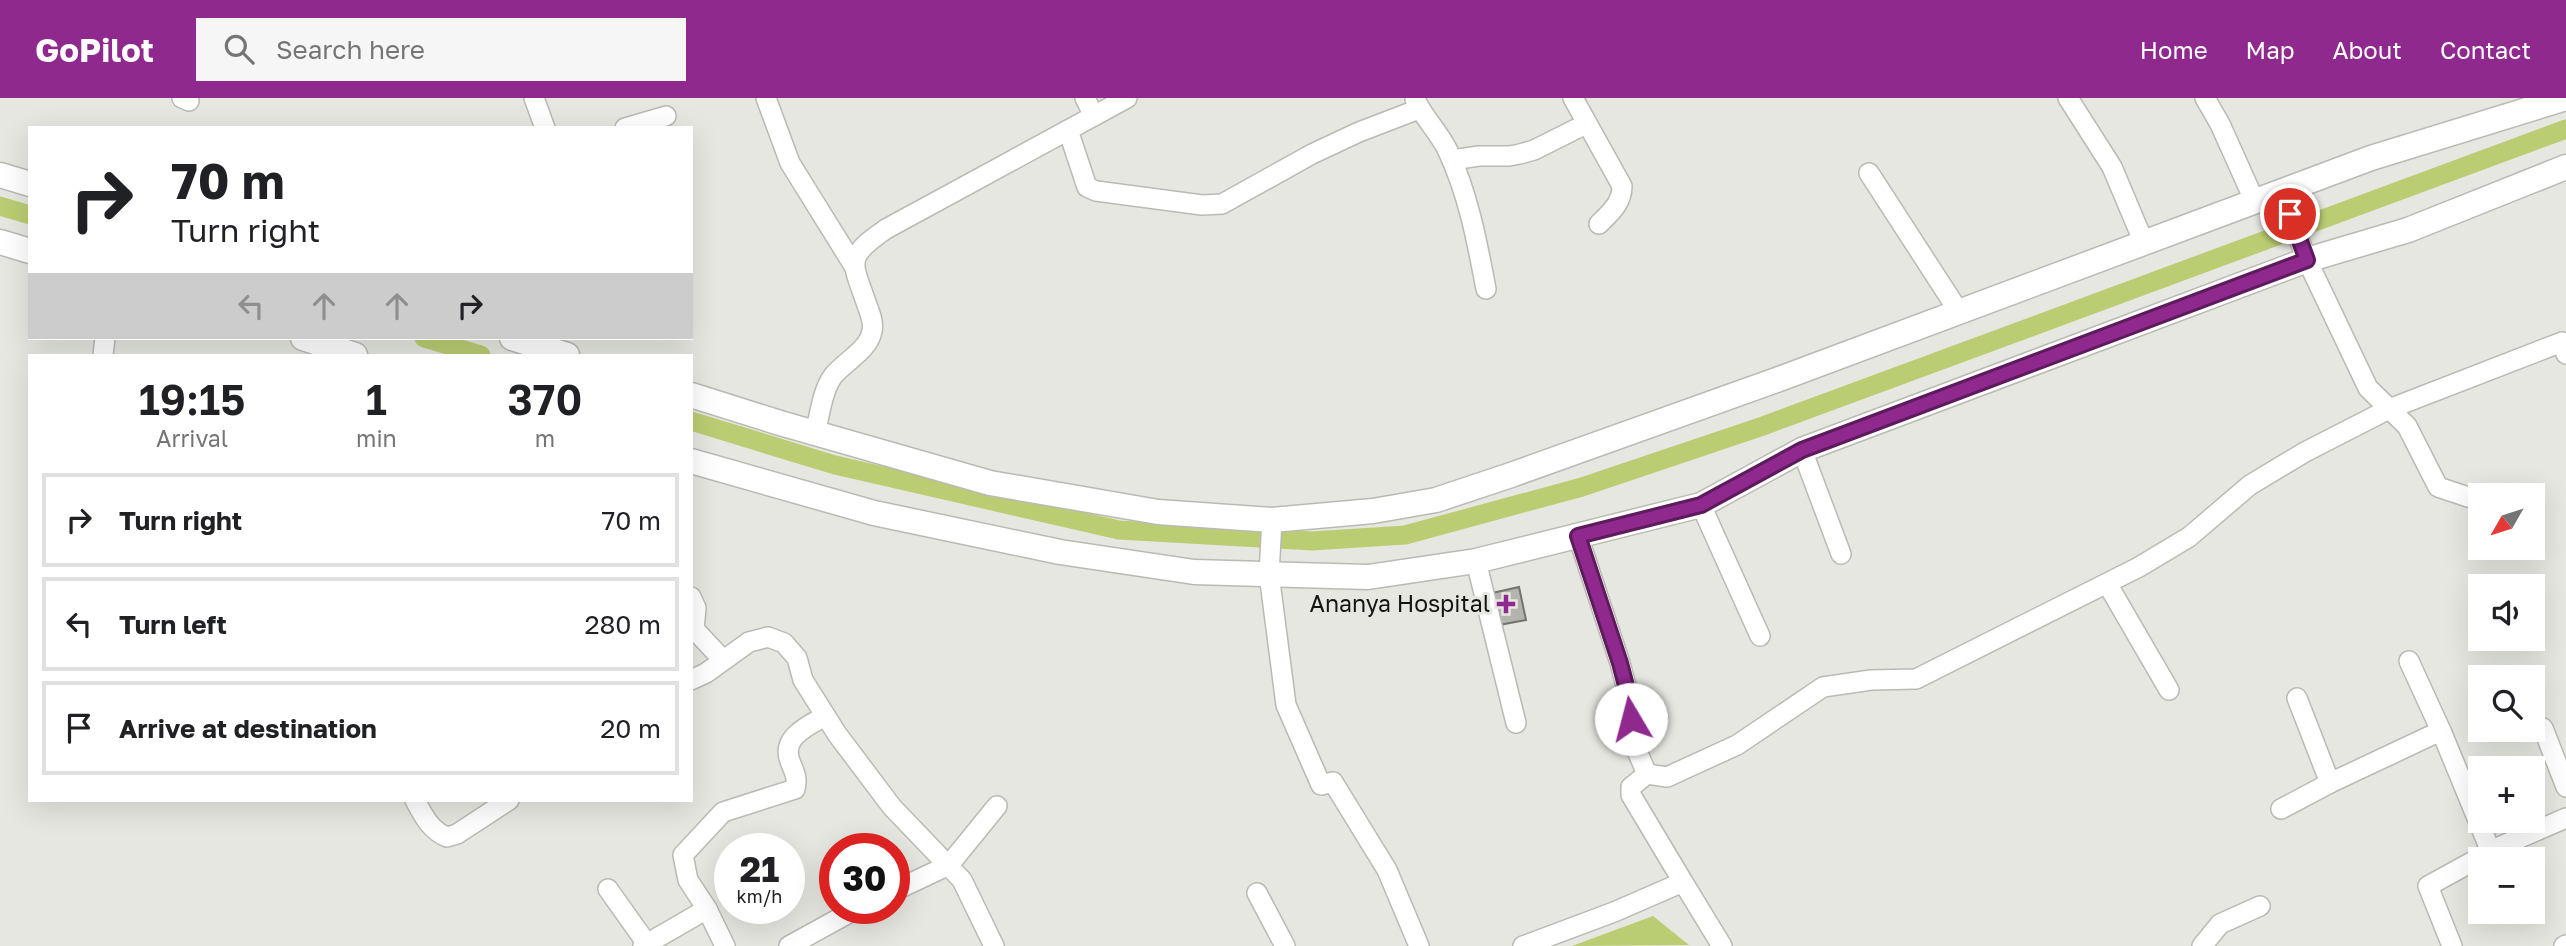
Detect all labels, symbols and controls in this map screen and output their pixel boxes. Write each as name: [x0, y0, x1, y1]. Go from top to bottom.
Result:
search box: [196, 18, 686, 81]
text: GoPilot: [35, 30, 154, 69]
icon: search: [220, 30, 258, 68]
text: Search here: [276, 34, 425, 65]
text: Home: [2140, 35, 2208, 64]
text: Map: [2246, 35, 2295, 64]
text: About: [2333, 35, 2402, 64]
text: Contact: [2440, 35, 2531, 64]
text: 70 m: [171, 151, 285, 210]
icon: right: [56, 154, 147, 245]
pin: [2260, 184, 2320, 244]
icon: arrive: [2271, 195, 2309, 233]
text: Turn right: [171, 211, 320, 249]
icon: left: [232, 287, 270, 325]
icon: ahead: [305, 287, 343, 325]
icon: ahead: [378, 287, 416, 325]
icon: right: [451, 287, 489, 325]
text: 19:15: [139, 374, 245, 424]
text: 1: [366, 374, 387, 424]
text: 370: [507, 374, 582, 424]
text: Arrival: [156, 424, 228, 452]
text: min: [356, 424, 397, 452]
text: m: [535, 424, 555, 452]
north arrow: [2468, 483, 2544, 560]
map controls: [2468, 483, 2545, 924]
icon: right: [60, 501, 98, 539]
text: Turn right: [119, 505, 242, 536]
text: 70 m: [602, 505, 661, 536]
button: sound: [2468, 574, 2545, 651]
place label: Ananya Hospital: [1309, 589, 1490, 617]
marker: Ananya Hospital: [1496, 594, 1516, 614]
icon: left: [60, 605, 98, 643]
text: Turn left: [119, 609, 227, 640]
text: 280 m: [584, 609, 661, 640]
button: search: [2468, 665, 2545, 742]
position arrow: [1594, 682, 1668, 756]
icon: arrive: [60, 709, 98, 747]
text: Arrive at destination: [119, 713, 377, 744]
text: 20 m: [600, 713, 661, 744]
button: +: [2468, 756, 2545, 833]
speed limit sign: 30: [819, 833, 910, 924]
button: −: [2468, 847, 2545, 924]
text: 21: [740, 848, 779, 890]
text: km/h: [737, 885, 782, 907]

